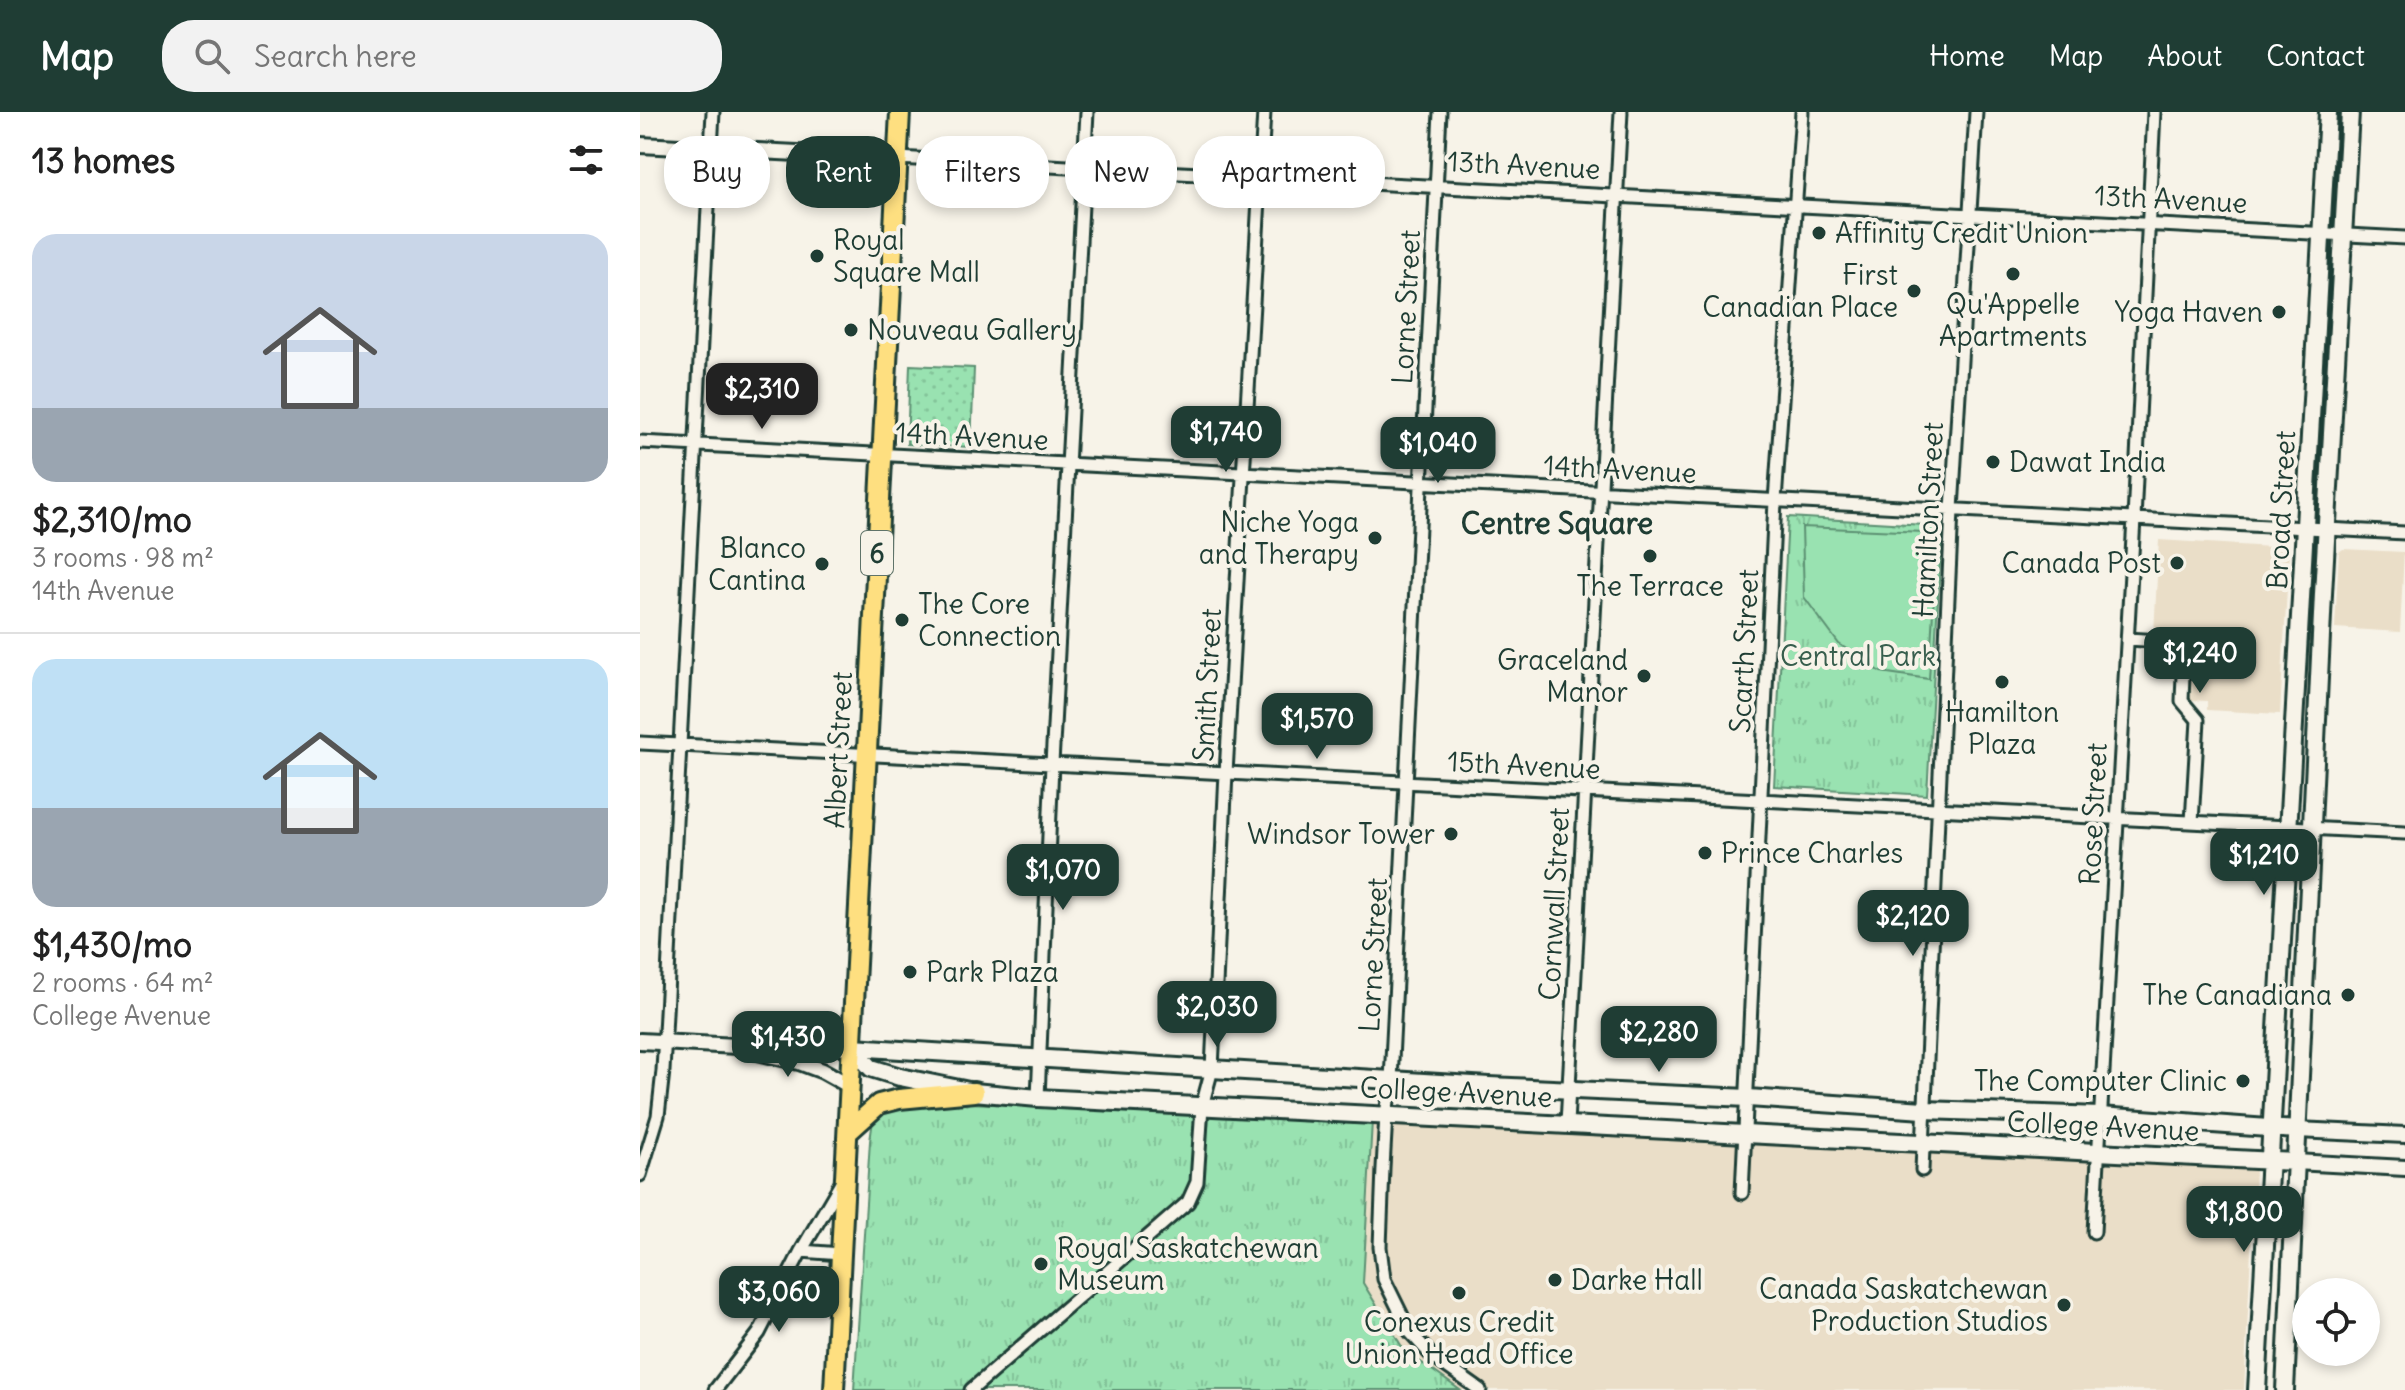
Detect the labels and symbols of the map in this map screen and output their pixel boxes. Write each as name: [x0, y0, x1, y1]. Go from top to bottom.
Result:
street label: 13th Avenue: [1447, 143, 1601, 187]
street label: 13th Avenue: [2094, 177, 2248, 221]
place label: Affinity Credit Union: [1835, 215, 2088, 251]
place label: Royal Square Mall: [833, 222, 980, 290]
marker: Affinity Credit Union: [1810, 224, 1828, 242]
street label: Lorne Street: [1384, 229, 1428, 385]
marker: Royal Square Mall: [808, 247, 826, 265]
place label: First Canadian Place: [1702, 257, 1898, 325]
marker: Qu'Appelle Apartments: [2004, 265, 2022, 283]
marker: First Canadian Place: [1905, 282, 1923, 300]
place label: Qu'Appelle Apartments: [1939, 286, 2087, 354]
place label: Yoga Haven: [2114, 294, 2263, 330]
marker: Yoga Haven: [2270, 303, 2288, 321]
place label: Nouveau Gallery: [867, 312, 1077, 348]
marker: Nouveau Gallery: [842, 321, 860, 339]
pin: $2,310: [697, 363, 827, 431]
pin: $1,740: [1161, 406, 1291, 474]
street label: 14th Avenue: [894, 414, 1050, 458]
pin: $1,040: [1373, 417, 1503, 485]
street label: Hamilton Street: [1905, 421, 1951, 619]
street label: Broad Street: [2259, 430, 2303, 590]
place label: Dawat India: [2009, 444, 2166, 480]
street label: 14th Avenue: [1542, 447, 1698, 491]
marker: Dawat India: [1984, 453, 2002, 471]
place label: Niche Yoga and Therapy: [1199, 504, 1359, 572]
district label: Centre Square: [1461, 504, 1653, 542]
marker: Niche Yoga and Therapy: [1366, 529, 1384, 547]
place label: Blanco Cantina: [708, 530, 806, 598]
road number: 6: [861, 531, 893, 575]
place label: Canada Post: [2001, 545, 2161, 581]
marker: The Terrace: [1641, 547, 1659, 565]
marker: Canada Post: [2168, 554, 2186, 572]
marker: Blanco Cantina: [813, 555, 831, 573]
place label: The Terrace: [1576, 568, 1724, 604]
street label: Scarth Street: [1722, 568, 1766, 734]
place label: The Core Connection: [918, 586, 1061, 654]
street label: Smith Street: [1185, 607, 1229, 763]
marker: The Core Connection: [893, 611, 911, 629]
pin: $1,240: [2135, 627, 2265, 695]
park label: Central Park: [1780, 638, 1936, 674]
place label: Graceland Manor: [1497, 642, 1628, 710]
marker: Graceland Manor: [1635, 667, 1653, 685]
street label: Albert Street: [816, 671, 860, 829]
marker: Hamilton Plaza: [1993, 673, 2011, 691]
pin: $1,570: [1252, 693, 1382, 761]
place label: Hamilton Plaza: [1945, 694, 2059, 762]
street label: Rose Street: [2071, 742, 2115, 886]
street label: 15th Avenue: [1446, 743, 1602, 787]
street label: Cornwall Street: [1531, 807, 1577, 1001]
place label: Windsor Tower: [1247, 816, 1435, 852]
marker: Windsor Tower: [1442, 825, 1460, 843]
pin: $1,210: [2199, 829, 2329, 897]
place label: Prince Charles: [1721, 835, 1903, 871]
pin: $1,070: [998, 844, 1128, 912]
marker: Prince Charles: [1696, 844, 1714, 862]
street label: Lorne Street: [1351, 877, 1395, 1033]
pin: $2,120: [1848, 890, 1978, 958]
place label: Park Plaza: [926, 954, 1059, 990]
marker: Park Plaza: [901, 963, 919, 981]
place label: The Canadiana: [2142, 977, 2332, 1013]
pin: $2,030: [1152, 981, 1282, 1049]
marker: The Canadiana: [2339, 986, 2357, 1004]
pin: $2,280: [1594, 1006, 1724, 1074]
pin: $1,430: [723, 1011, 853, 1079]
place label: The Computer Clinic: [1974, 1063, 2227, 1099]
street label: College Avenue: [1359, 1069, 1553, 1115]
marker: The Computer Clinic: [2234, 1072, 2252, 1090]
street label: College Avenue: [2006, 1103, 2200, 1149]
pin: $1,800: [2179, 1186, 2309, 1254]
place label: Royal Saskatchewan Museum: [1057, 1230, 1319, 1298]
marker: Royal Saskatchewan Museum: [1032, 1255, 1050, 1273]
place label: Darke Hall: [1571, 1262, 1703, 1298]
pin: $3,060: [714, 1266, 844, 1334]
marker: Darke Hall: [1546, 1271, 1564, 1289]
place label: Canada Saskatchewan Production Studios: [1759, 1271, 2048, 1339]
marker: Conexus Credit Union Head Office: [1450, 1284, 1468, 1302]
marker: Canada Saskatchewan Production Studios: [2055, 1296, 2073, 1314]
place label: Conexus Credit Union Head Office: [1344, 1304, 1574, 1372]

